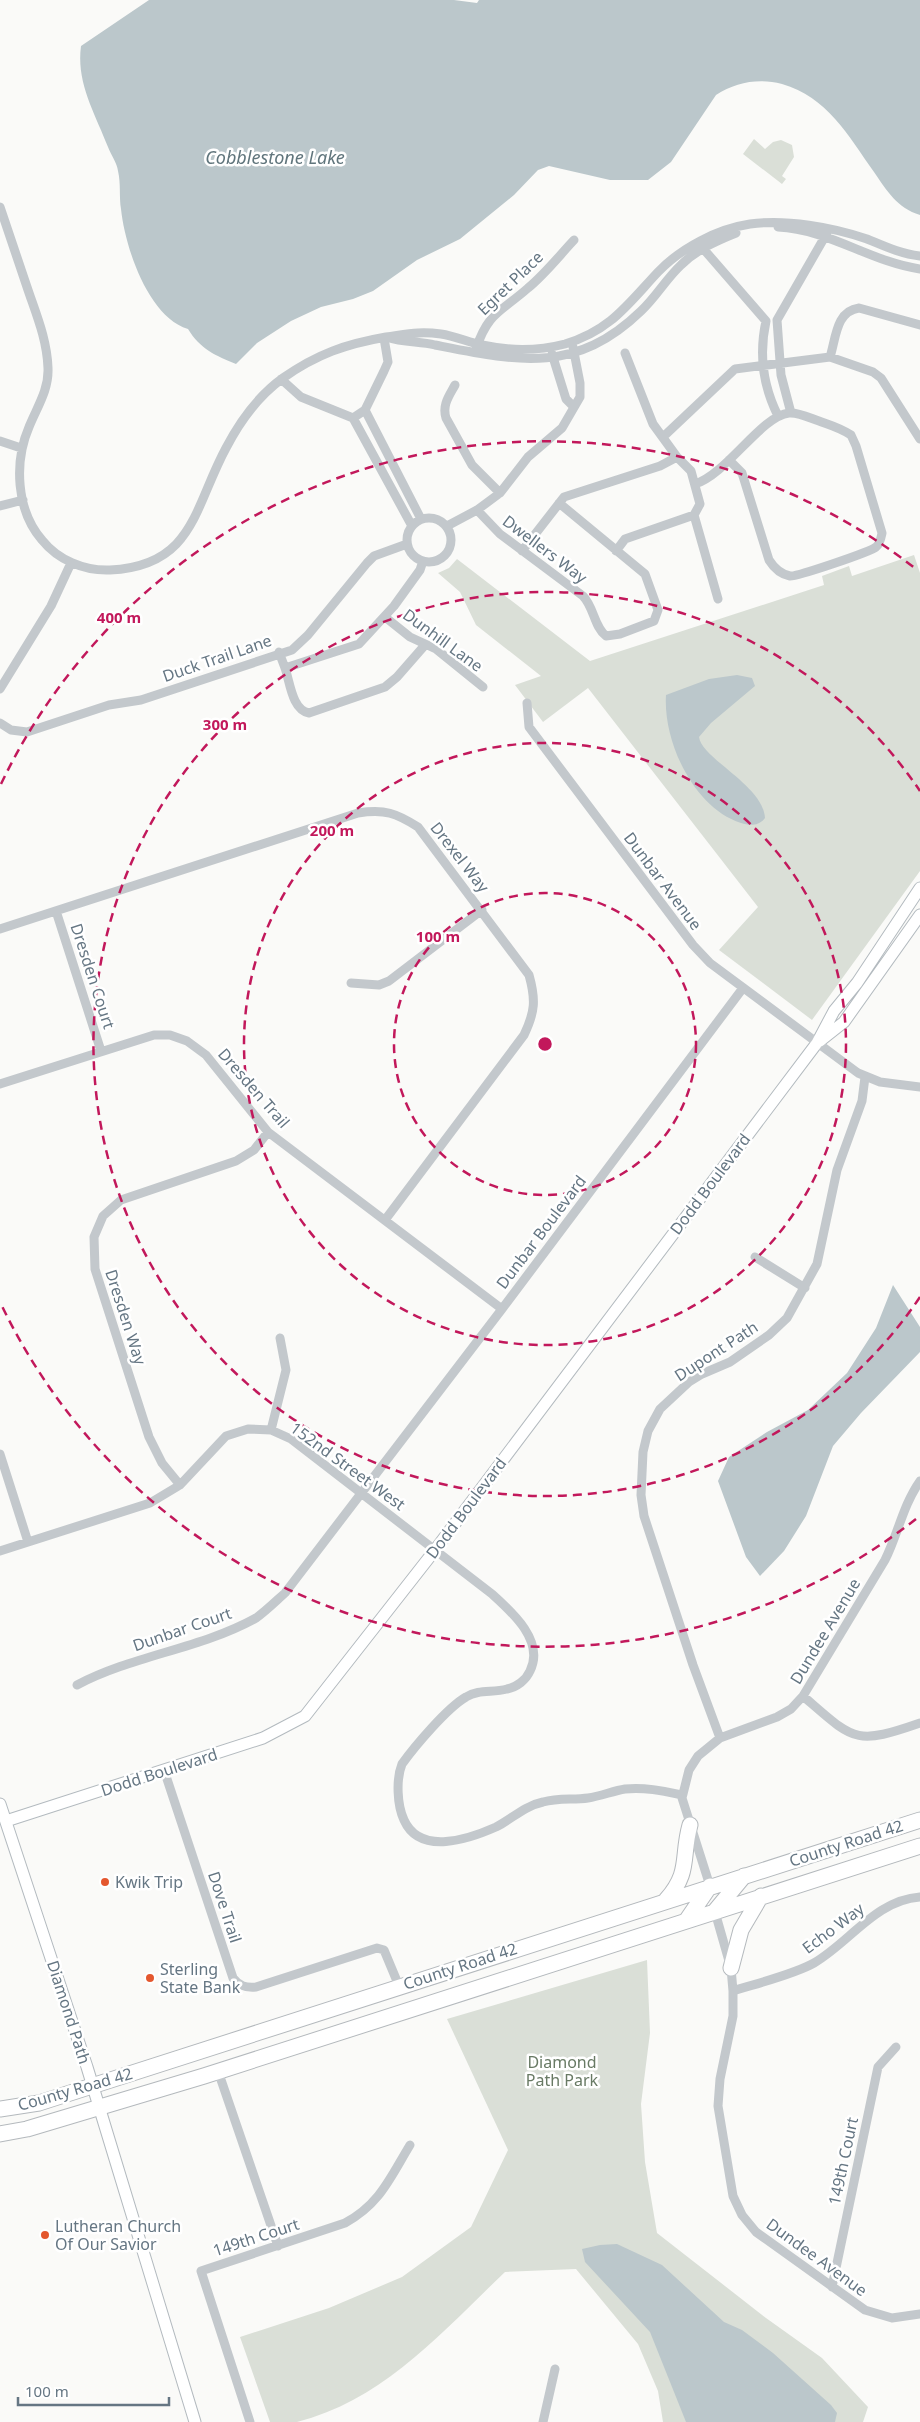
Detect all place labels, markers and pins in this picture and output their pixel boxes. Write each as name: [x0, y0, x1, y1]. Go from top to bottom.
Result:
centre of rings: [536, 1035, 554, 1053]
place label: Kwik Trip: [115, 1871, 183, 1893]
marker: Kwik Trip: [99, 1876, 111, 1888]
place label: Sterling State Bank: [160, 1958, 241, 1998]
marker: Sterling State Bank: [144, 1972, 156, 1984]
place label: Lutheran Church Of Our Savior: [55, 2215, 181, 2255]
marker: Lutheran Church Of Our Savior: [39, 2229, 51, 2241]

